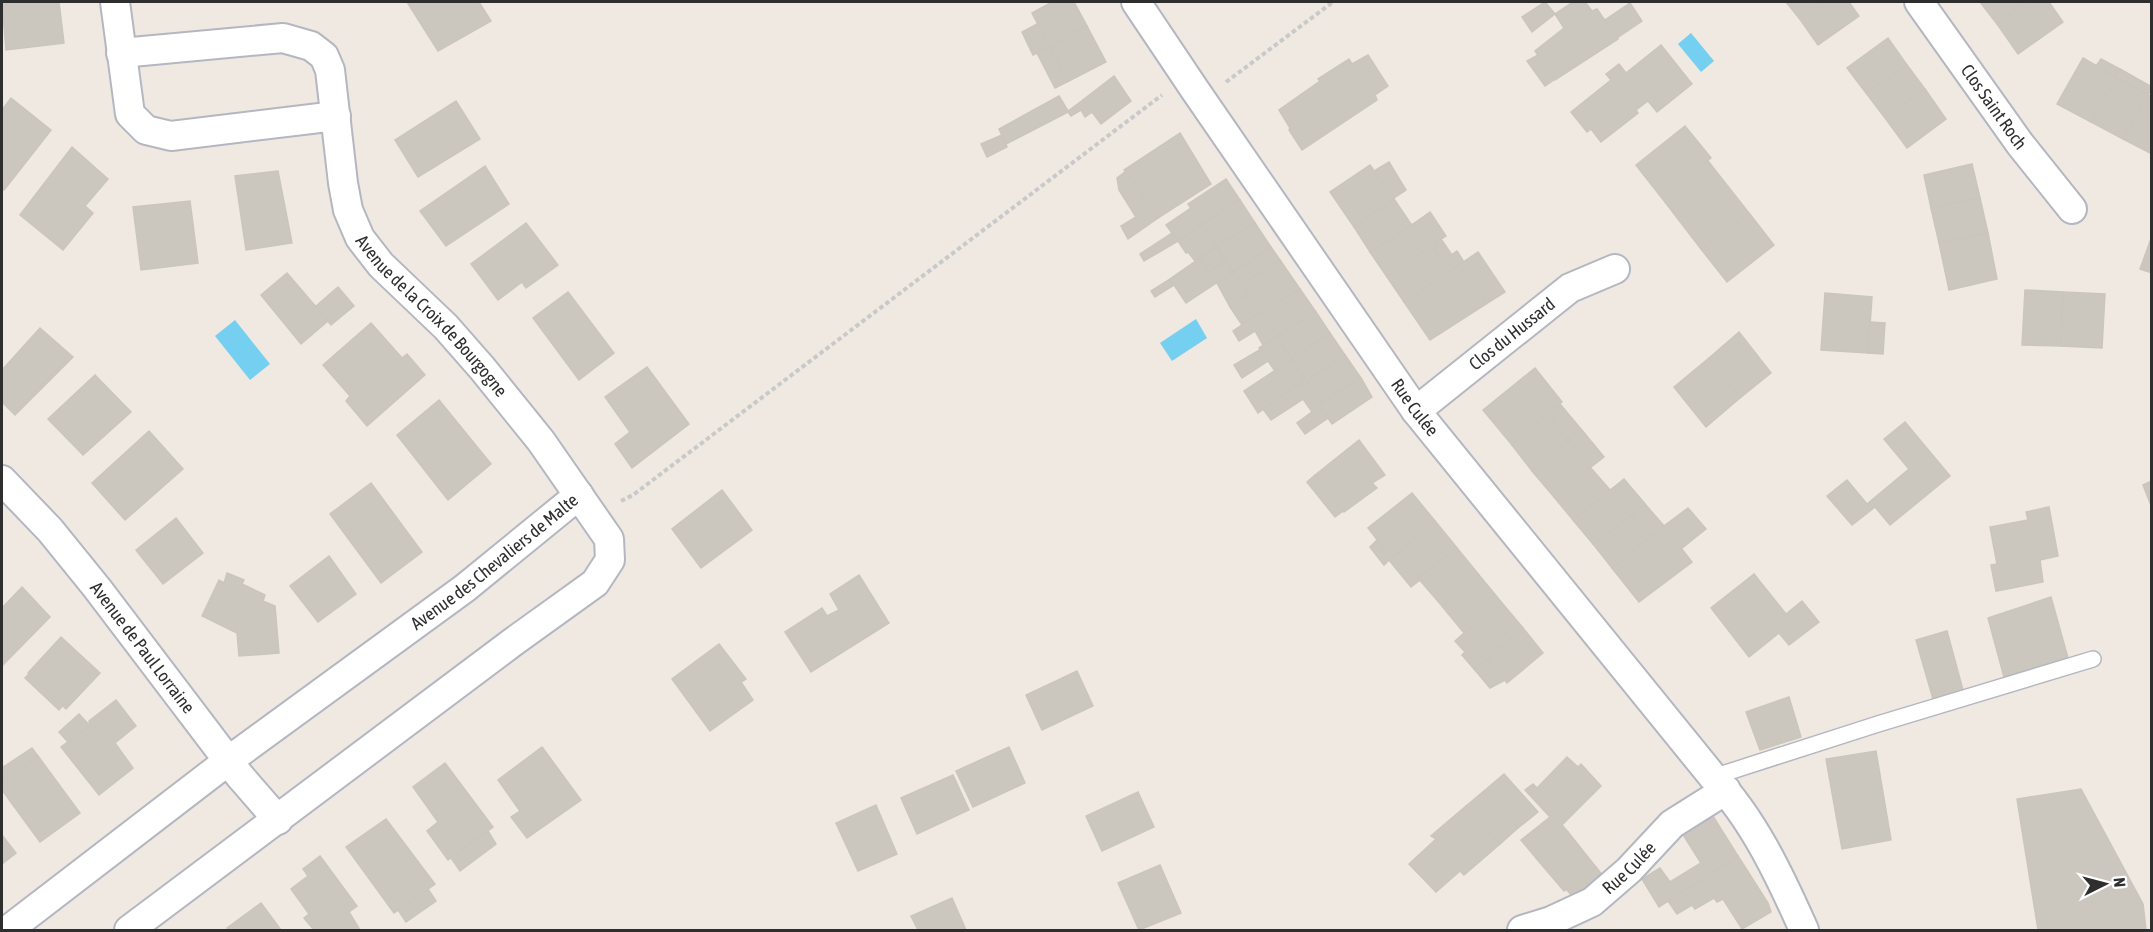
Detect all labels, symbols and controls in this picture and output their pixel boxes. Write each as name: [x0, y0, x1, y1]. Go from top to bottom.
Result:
street label: Clos Saint Roch: [1957, 60, 2031, 154]
street label: Avenue de la Croix de Bourgogne: [352, 231, 512, 401]
street label: Clos du Hussard: [1465, 293, 1559, 374]
street label: Rue Culée: [1387, 375, 1443, 440]
street label: Avenue des Chevaliers de Malte: [406, 489, 582, 634]
street label: Avenue de Paul Lorraine: [86, 577, 199, 717]
street label: Rue Culée: [1598, 837, 1660, 898]
north arrow: [2075, 854, 2135, 914]
text: N: [2110, 877, 2129, 888]

